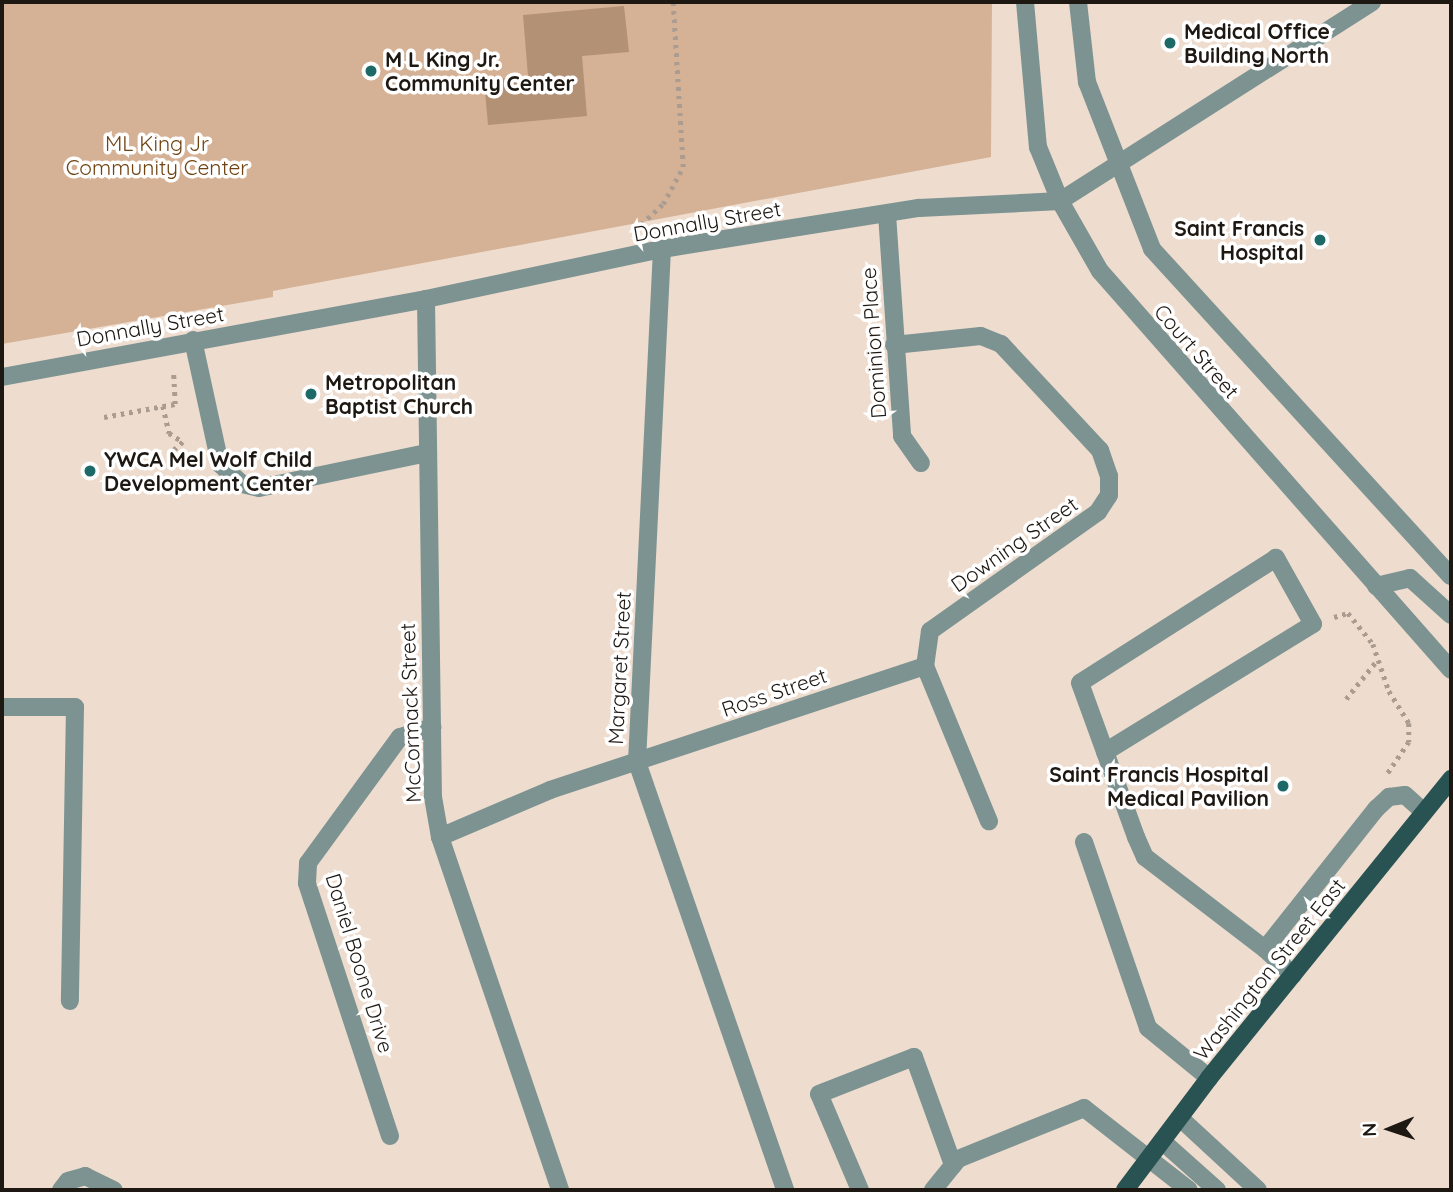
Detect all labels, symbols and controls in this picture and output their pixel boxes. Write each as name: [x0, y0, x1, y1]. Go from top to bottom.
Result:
place label: Medical Office Building North: [1184, 18, 1330, 68]
marker: Medical Office Building North: [1162, 35, 1178, 51]
place label: M L King Jr. Community Center: [385, 46, 575, 96]
marker: M L King Jr. Community Center: [363, 63, 379, 79]
park label: ML King Jr Community Center: [66, 130, 248, 180]
street label: Donnally Street: [631, 196, 783, 246]
place label: Saint Francis Hospital: [1174, 215, 1304, 265]
marker: Saint Francis Hospital: [1310, 230, 1330, 250]
street label: Dominion Place: [855, 267, 891, 419]
street label: Court Street: [1149, 299, 1245, 403]
street label: Donnally Street: [74, 301, 226, 351]
place label: Metropolitan Baptist Church: [325, 369, 473, 419]
marker: Metropolitan Baptist Church: [303, 386, 319, 402]
place label: YWCA Mel Wolf Child Development Center: [104, 446, 314, 496]
marker: YWCA Mel Wolf Child Development Center: [82, 463, 98, 479]
street label: Downing Street: [946, 491, 1082, 597]
street label: Margaret Street: [602, 591, 636, 745]
street label: McCormack Street: [394, 623, 426, 803]
street label: Ross Street: [718, 662, 830, 722]
place label: Saint Francis Hospital Medical Pavilion: [1049, 761, 1269, 811]
marker: Saint Francis Hospital Medical Pavilion: [1275, 778, 1291, 794]
street label: Daniel Boone Drive: [321, 870, 399, 1056]
street label: Washington Street East: [1188, 873, 1350, 1065]
north arrow: [1355, 1094, 1425, 1164]
text: N: [1357, 1122, 1381, 1137]

